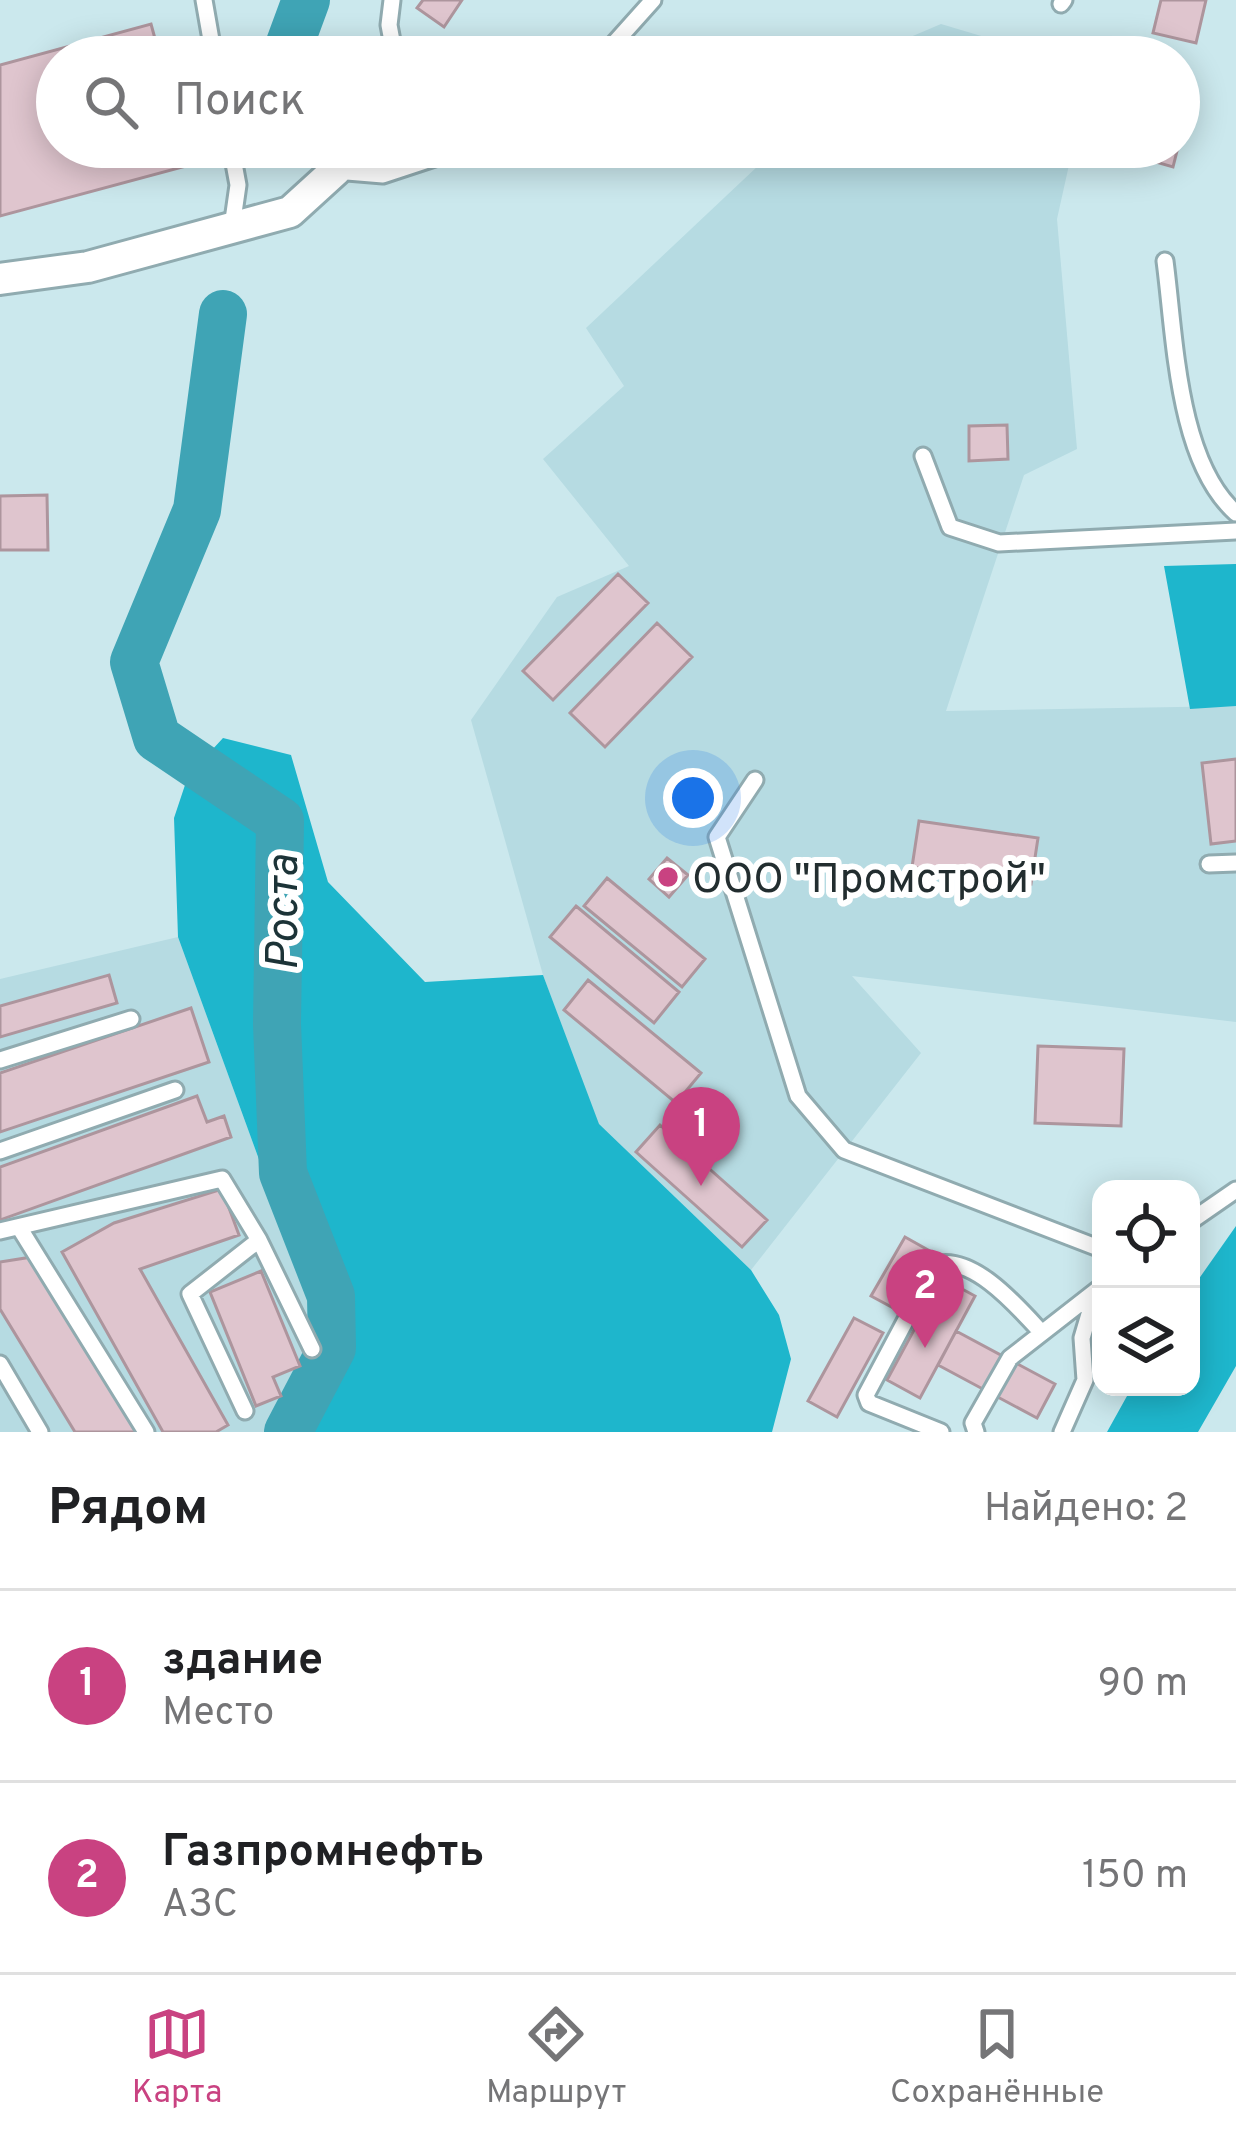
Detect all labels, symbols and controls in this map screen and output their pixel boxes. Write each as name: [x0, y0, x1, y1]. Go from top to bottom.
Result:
search box: [36, 36, 1200, 168]
icon: search: [78, 69, 144, 135]
text: Поиск: [174, 74, 305, 131]
your location: [663, 768, 723, 828]
water label: Роста: [257, 854, 314, 971]
place label: ООО "Промстрой": [692, 855, 1046, 908]
marker: ООО "Промстрой": [655, 864, 681, 890]
pin: 1: [662, 1087, 740, 1186]
map controls: [1092, 1180, 1200, 1396]
button: locate: [1092, 1180, 1200, 1288]
pin: 2: [886, 1249, 964, 1348]
button: layers: [1092, 1288, 1200, 1396]
text: Рядом: [48, 1478, 208, 1543]
text: Найдено: 2: [984, 1486, 1188, 1535]
text: здание: [162, 1633, 323, 1690]
text: 1: [79, 1661, 95, 1710]
text: 90 m: [1098, 1661, 1188, 1710]
text: Место: [162, 1690, 274, 1739]
text: Газпромнефть: [162, 1825, 484, 1882]
text: 2: [75, 1853, 99, 1902]
text: 150 m: [1082, 1853, 1188, 1902]
text: АЗС: [162, 1882, 238, 1931]
tab: Карта: [132, 2001, 222, 2115]
tab: Маршрут: [486, 2001, 626, 2115]
tab: Сохранённые: [890, 2001, 1104, 2115]

